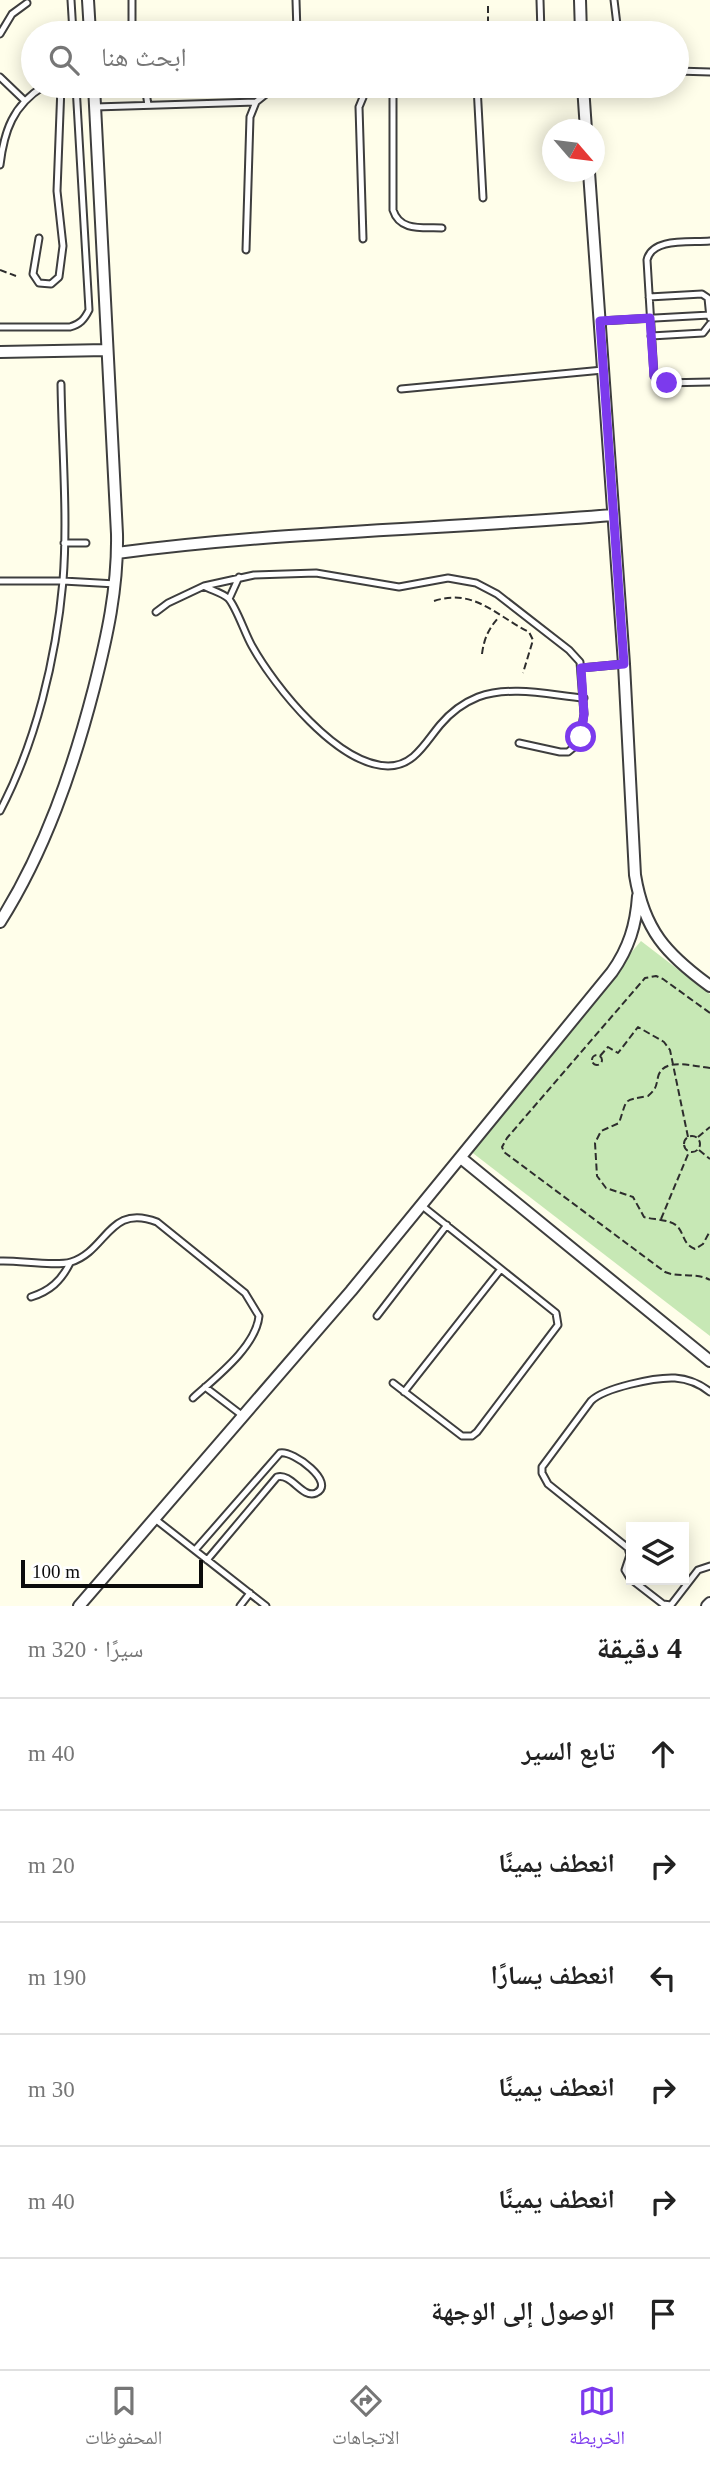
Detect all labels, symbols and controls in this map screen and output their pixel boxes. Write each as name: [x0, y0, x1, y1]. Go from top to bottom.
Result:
search box: [21, 21, 689, 98]
icon: search: [45, 41, 83, 79]
text: ابحث هنا: [101, 43, 187, 72]
north arrow: [542, 119, 605, 182]
route end: [651, 367, 682, 398]
route start: [565, 721, 596, 752]
map controls: [626, 1522, 689, 1585]
button: layers: [626, 1522, 689, 1585]
scale bar: [21, 1557, 203, 1589]
text: 100 m: [32, 1561, 80, 1582]
text: 4 دقيقة: [597, 1631, 682, 1664]
text: سيرًا · 320 m: [28, 1637, 143, 1662]
icon: ahead: [644, 1735, 682, 1773]
text: تابع السير: [522, 1737, 615, 1766]
text: 40 m: [28, 1741, 75, 1766]
icon: right: [644, 1847, 682, 1885]
text: انعطف يمينًا: [498, 1849, 615, 1878]
text: 20 m: [28, 1853, 75, 1878]
icon: left: [644, 1959, 682, 1997]
text: انعطف يسارًا: [491, 1961, 615, 1990]
text: 190 m: [28, 1965, 86, 1990]
icon: right: [644, 2071, 682, 2109]
text: انعطف يمينًا: [498, 2073, 615, 2102]
text: 30 m: [28, 2077, 75, 2102]
icon: right: [644, 2183, 682, 2221]
text: انعطف يمينًا: [498, 2185, 615, 2214]
text: 40 m: [28, 2189, 75, 2214]
icon: arrive: [644, 2295, 682, 2333]
text: الوصول إلى الوجهة: [431, 2297, 615, 2326]
tab: المحفوظات: [85, 2382, 162, 2456]
tab: الاتجاهات: [332, 2382, 399, 2456]
tab: الخريطة: [569, 2382, 625, 2456]

